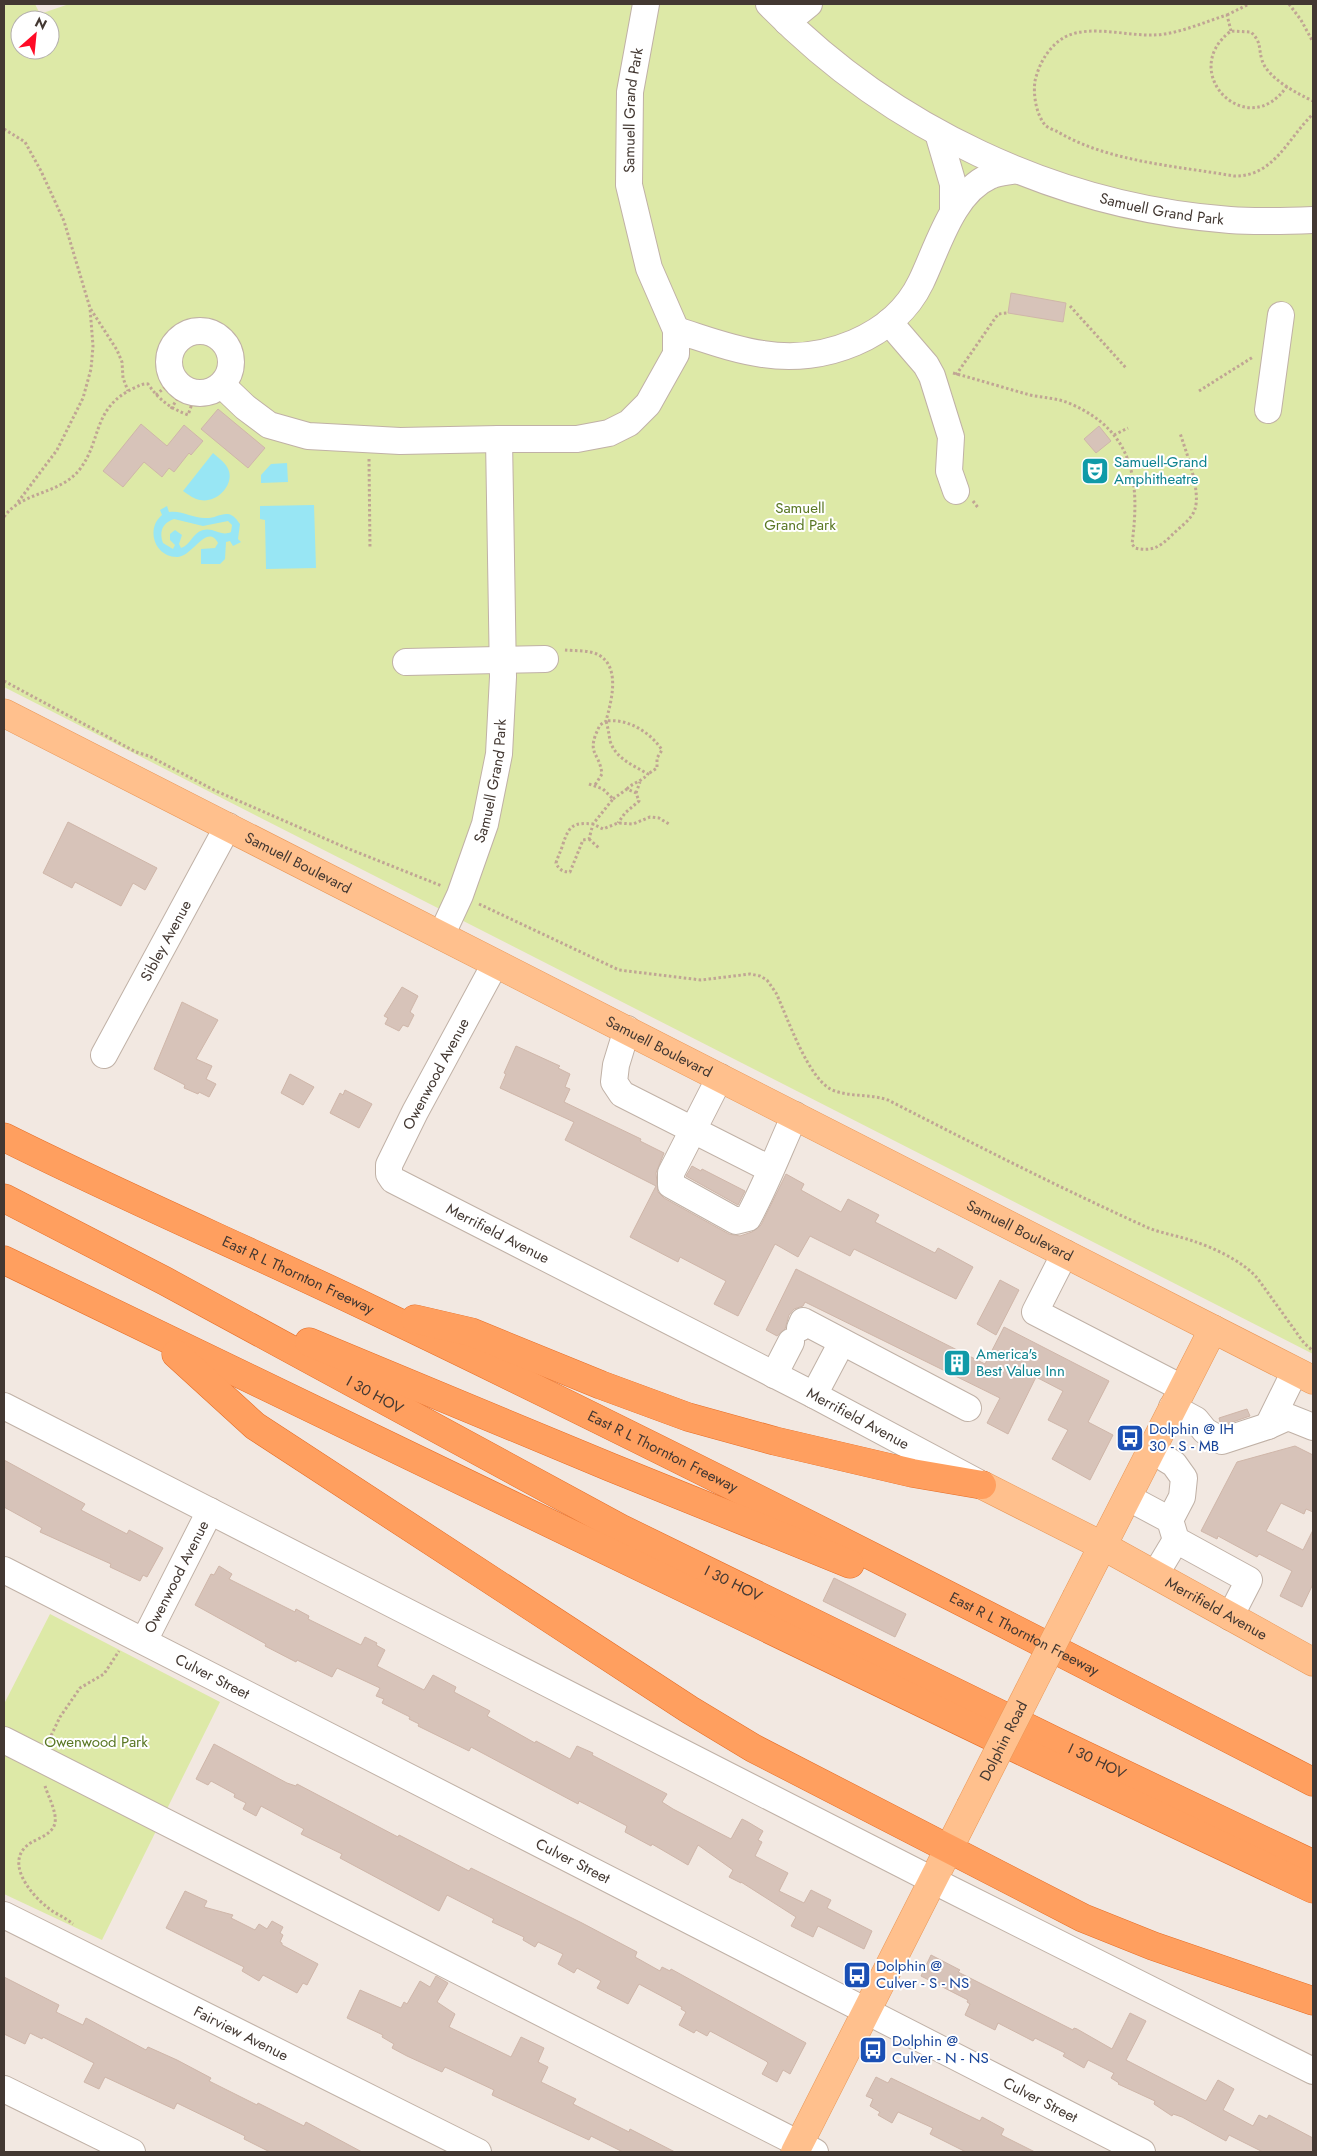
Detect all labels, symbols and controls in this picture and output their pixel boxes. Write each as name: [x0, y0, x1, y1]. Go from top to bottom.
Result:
north arrow: [10, 10, 60, 60]
text: N: [31, 12, 50, 35]
street label: Samuell Grand Park: [618, 45, 649, 173]
street label: Samuell Grand Park: [1097, 187, 1225, 231]
place label: Samuell-Grand Amphitheatre: [1114, 451, 1207, 490]
theatre icon: Samuell-Grand Amphitheatre: [1080, 456, 1110, 486]
park label: Samuell Grand Park: [764, 497, 836, 536]
street label: Samuell Grand Park: [468, 718, 512, 846]
street label: Samuell Boulevard: [241, 826, 355, 899]
street label: Sibley Avenue: [135, 896, 197, 985]
street label: Samuell Boulevard: [602, 1010, 716, 1083]
street label: Owenwood Avenue: [397, 1014, 475, 1134]
street label: Samuell Boulevard: [963, 1194, 1077, 1267]
street label: Merrifield Avenue: [442, 1198, 553, 1269]
street label: East R L Thornton Freeway: [219, 1230, 378, 1320]
place label: America's Best Value Inn: [976, 1343, 1065, 1382]
building icon: America's Best Value Inn: [942, 1348, 972, 1378]
street label: I 30 HOV: [342, 1371, 407, 1419]
street label: Merrifield Avenue: [803, 1382, 913, 1455]
street label: East R L Thornton Freeway: [584, 1405, 742, 1498]
place label: Dolphin @ IH 30 - S - MB: [1149, 1418, 1234, 1457]
bus stop icon: Dolphin @ IH 30 - S - MB: [1115, 1423, 1145, 1453]
street label: Owenwood Avenue: [139, 1516, 215, 1637]
street label: I 30 HOV: [701, 1560, 766, 1607]
street label: Merrifield Avenue: [1161, 1572, 1272, 1646]
street label: East R L Thornton Freeway: [946, 1586, 1103, 1682]
street label: Culver Street: [171, 1648, 254, 1705]
street label: Dolphin Road: [974, 1697, 1033, 1785]
park label: Owenwood Park: [44, 1731, 148, 1753]
street label: I 30 HOV: [1065, 1738, 1130, 1784]
street label: Culver Street: [532, 1833, 614, 1889]
place label: Dolphin @ Culver - S - NS: [876, 1955, 969, 1994]
bus stop icon: Dolphin @ Culver - S - NS: [842, 1960, 872, 1990]
street label: Fairview Avenue: [190, 2001, 292, 2067]
place label: Dolphin @ Culver - N - NS: [892, 2030, 989, 2069]
bus stop icon: Dolphin @ Culver - N - NS: [858, 2035, 888, 2065]
street label: Culver Street: [999, 2072, 1082, 2128]

